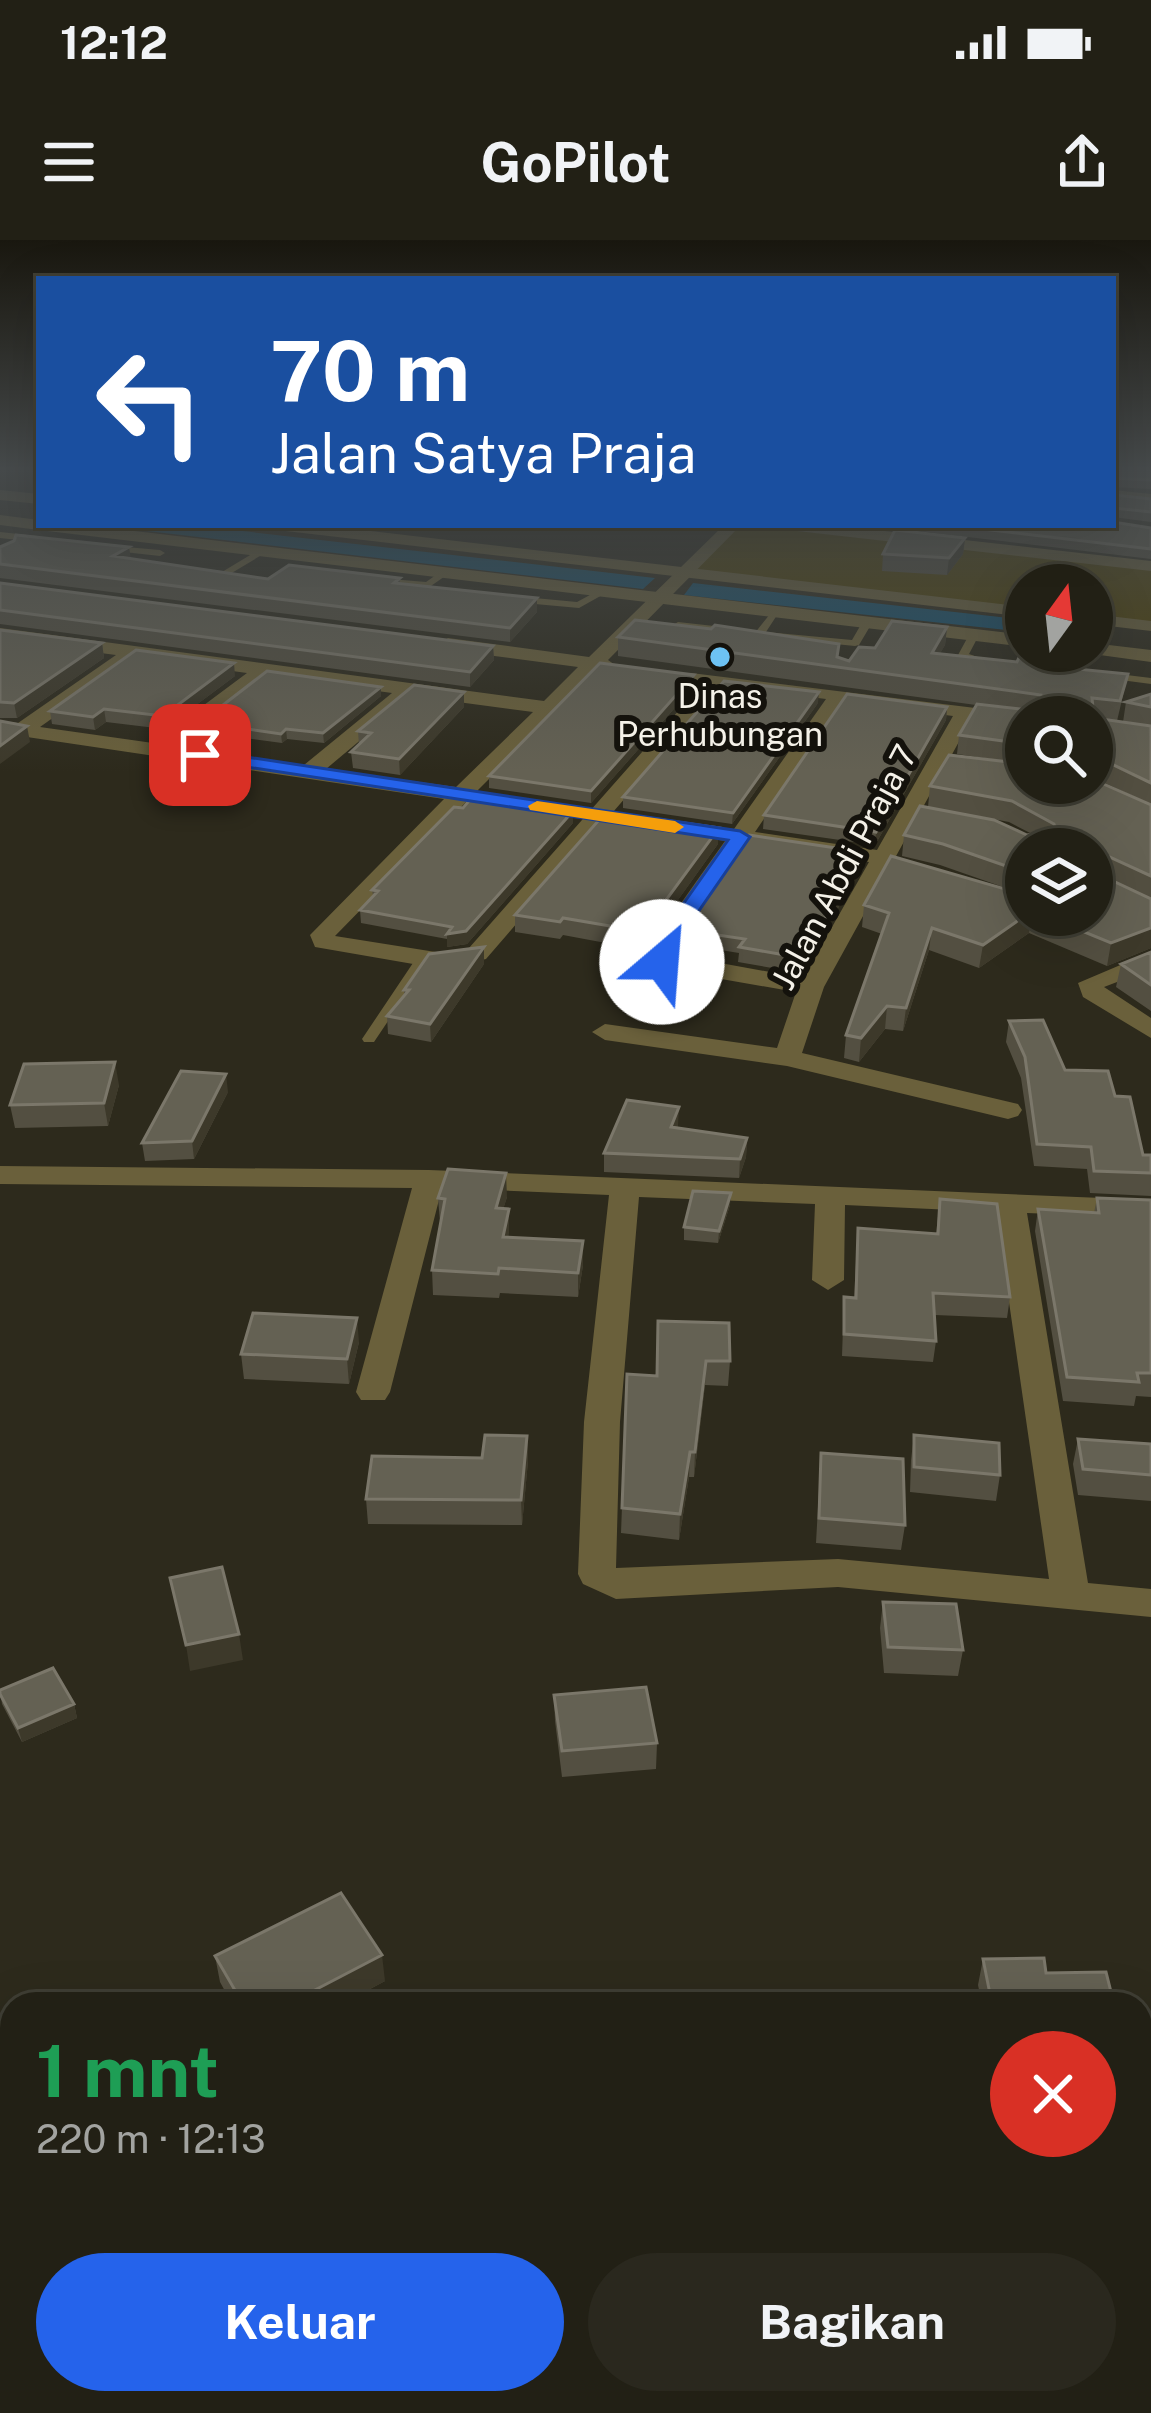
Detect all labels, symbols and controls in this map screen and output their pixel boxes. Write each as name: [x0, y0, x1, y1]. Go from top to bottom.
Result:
text: 12:12: [60, 16, 168, 69]
icon: menu: [36, 129, 102, 195]
icon: share: [1049, 129, 1115, 195]
text: GoPilot: [481, 131, 670, 194]
text: 70 m: [270, 321, 470, 420]
icon: left: [72, 324, 228, 480]
text: Jalan Satya Praja: [270, 422, 696, 485]
north arrow: [1005, 564, 1113, 672]
map controls: [1005, 564, 1113, 936]
marker: Dinas Perhubungan: [707, 644, 733, 670]
place label: Dinas Perhubungan: [617, 677, 823, 753]
button: search: [1005, 696, 1113, 804]
pin: [149, 704, 251, 806]
icon: arrive: [167, 722, 233, 788]
street label: Jalan Abdi Praja 7: [763, 738, 925, 996]
button: layers: [1005, 828, 1113, 936]
position arrow: [599, 899, 725, 1025]
text: 1 mnt: [36, 2029, 219, 2113]
button: close: [990, 2031, 1116, 2157]
text: 220 m · 12:13: [36, 2116, 266, 2162]
button: Keluar: [36, 2253, 564, 2391]
button: Bagikan: [588, 2253, 1116, 2391]

